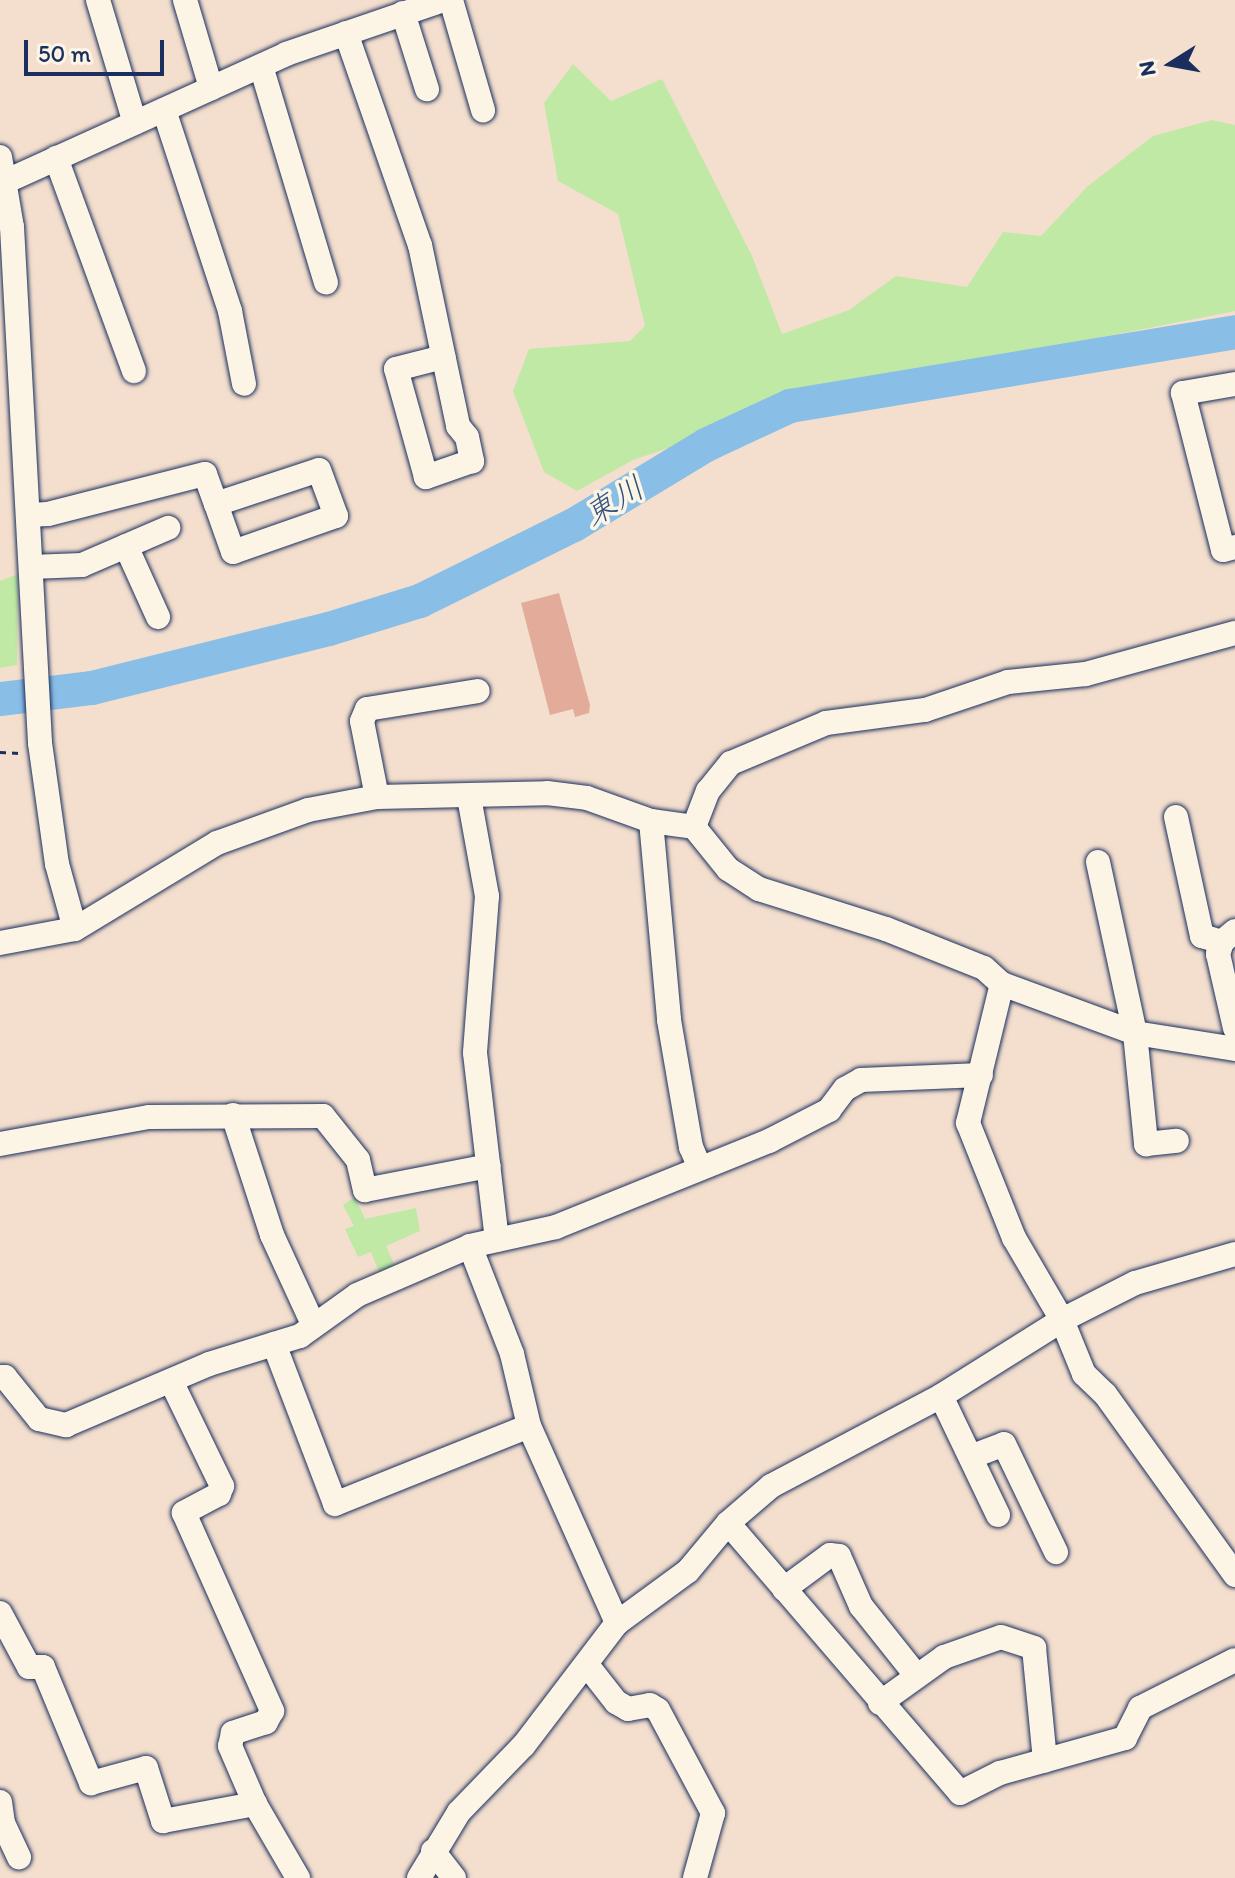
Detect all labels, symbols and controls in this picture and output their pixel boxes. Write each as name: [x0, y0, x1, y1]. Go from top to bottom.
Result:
scale bar: [28, 24, 168, 74]
north arrow: [1131, 24, 1211, 104]
text: 50 m: [38, 39, 91, 68]
text: N: [1132, 59, 1162, 79]
water label: 東川: [577, 468, 651, 534]

